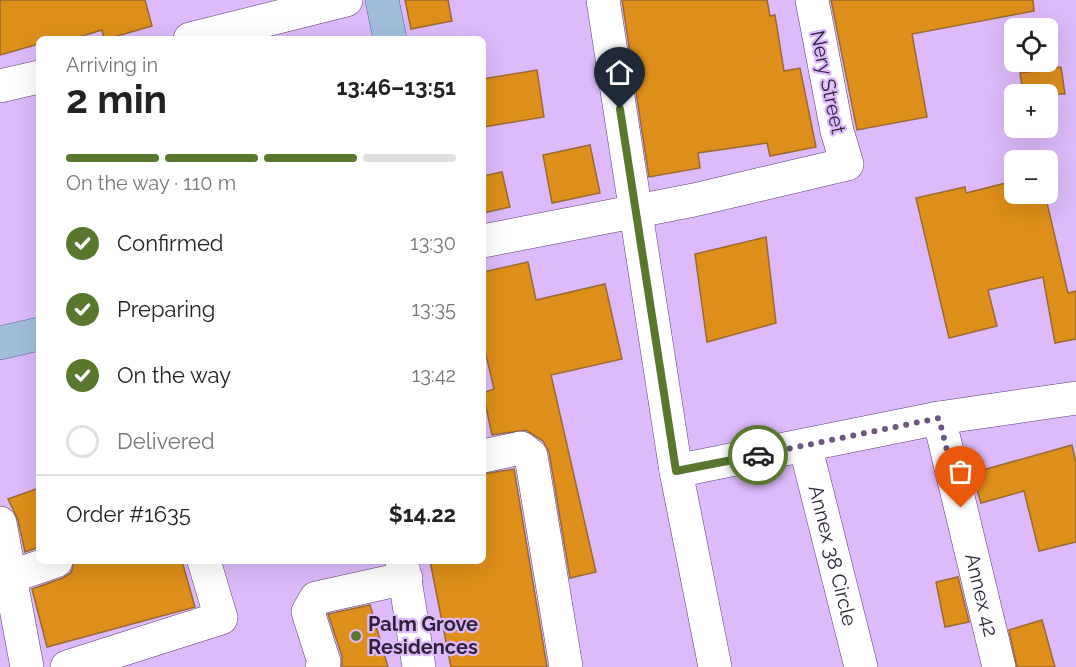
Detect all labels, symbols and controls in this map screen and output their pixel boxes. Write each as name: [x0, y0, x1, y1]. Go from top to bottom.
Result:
map controls: [1004, 18, 1058, 204]
button: locate: [1004, 18, 1058, 72]
street label: Nery Street: [805, 28, 851, 136]
pin: [594, 47, 645, 109]
text: Arriving in: [66, 53, 158, 77]
icon: home: [603, 56, 636, 89]
text: 13:46–13:51: [337, 74, 456, 100]
text: 2 min: [66, 76, 167, 122]
button: +: [1004, 84, 1058, 138]
button: −: [1004, 150, 1058, 204]
text: On the way · 110 m: [66, 171, 236, 195]
icon: check: [66, 227, 99, 260]
text: Confirmed: [117, 230, 224, 256]
text: 13:30: [410, 231, 456, 255]
icon: check: [66, 293, 99, 326]
text: Preparing: [117, 296, 215, 322]
text: 13:35: [411, 297, 456, 321]
icon: check: [66, 359, 99, 392]
text: On the way: [117, 362, 231, 388]
text: 13:42: [412, 363, 456, 387]
courier: [728, 425, 788, 485]
text: Delivered: [117, 428, 215, 454]
icon: car: [742, 439, 775, 472]
pin: [935, 446, 986, 508]
icon: bag: [944, 455, 977, 488]
street label: Annex 38 Circle: [804, 483, 862, 629]
text: Order #1635: [66, 501, 191, 527]
text: $14.22: [389, 501, 456, 527]
street label: Annex 42: [960, 551, 1003, 639]
place label: Palm Grove Residences: [368, 612, 478, 659]
marker: Palm Grove Residences: [349, 629, 363, 643]

